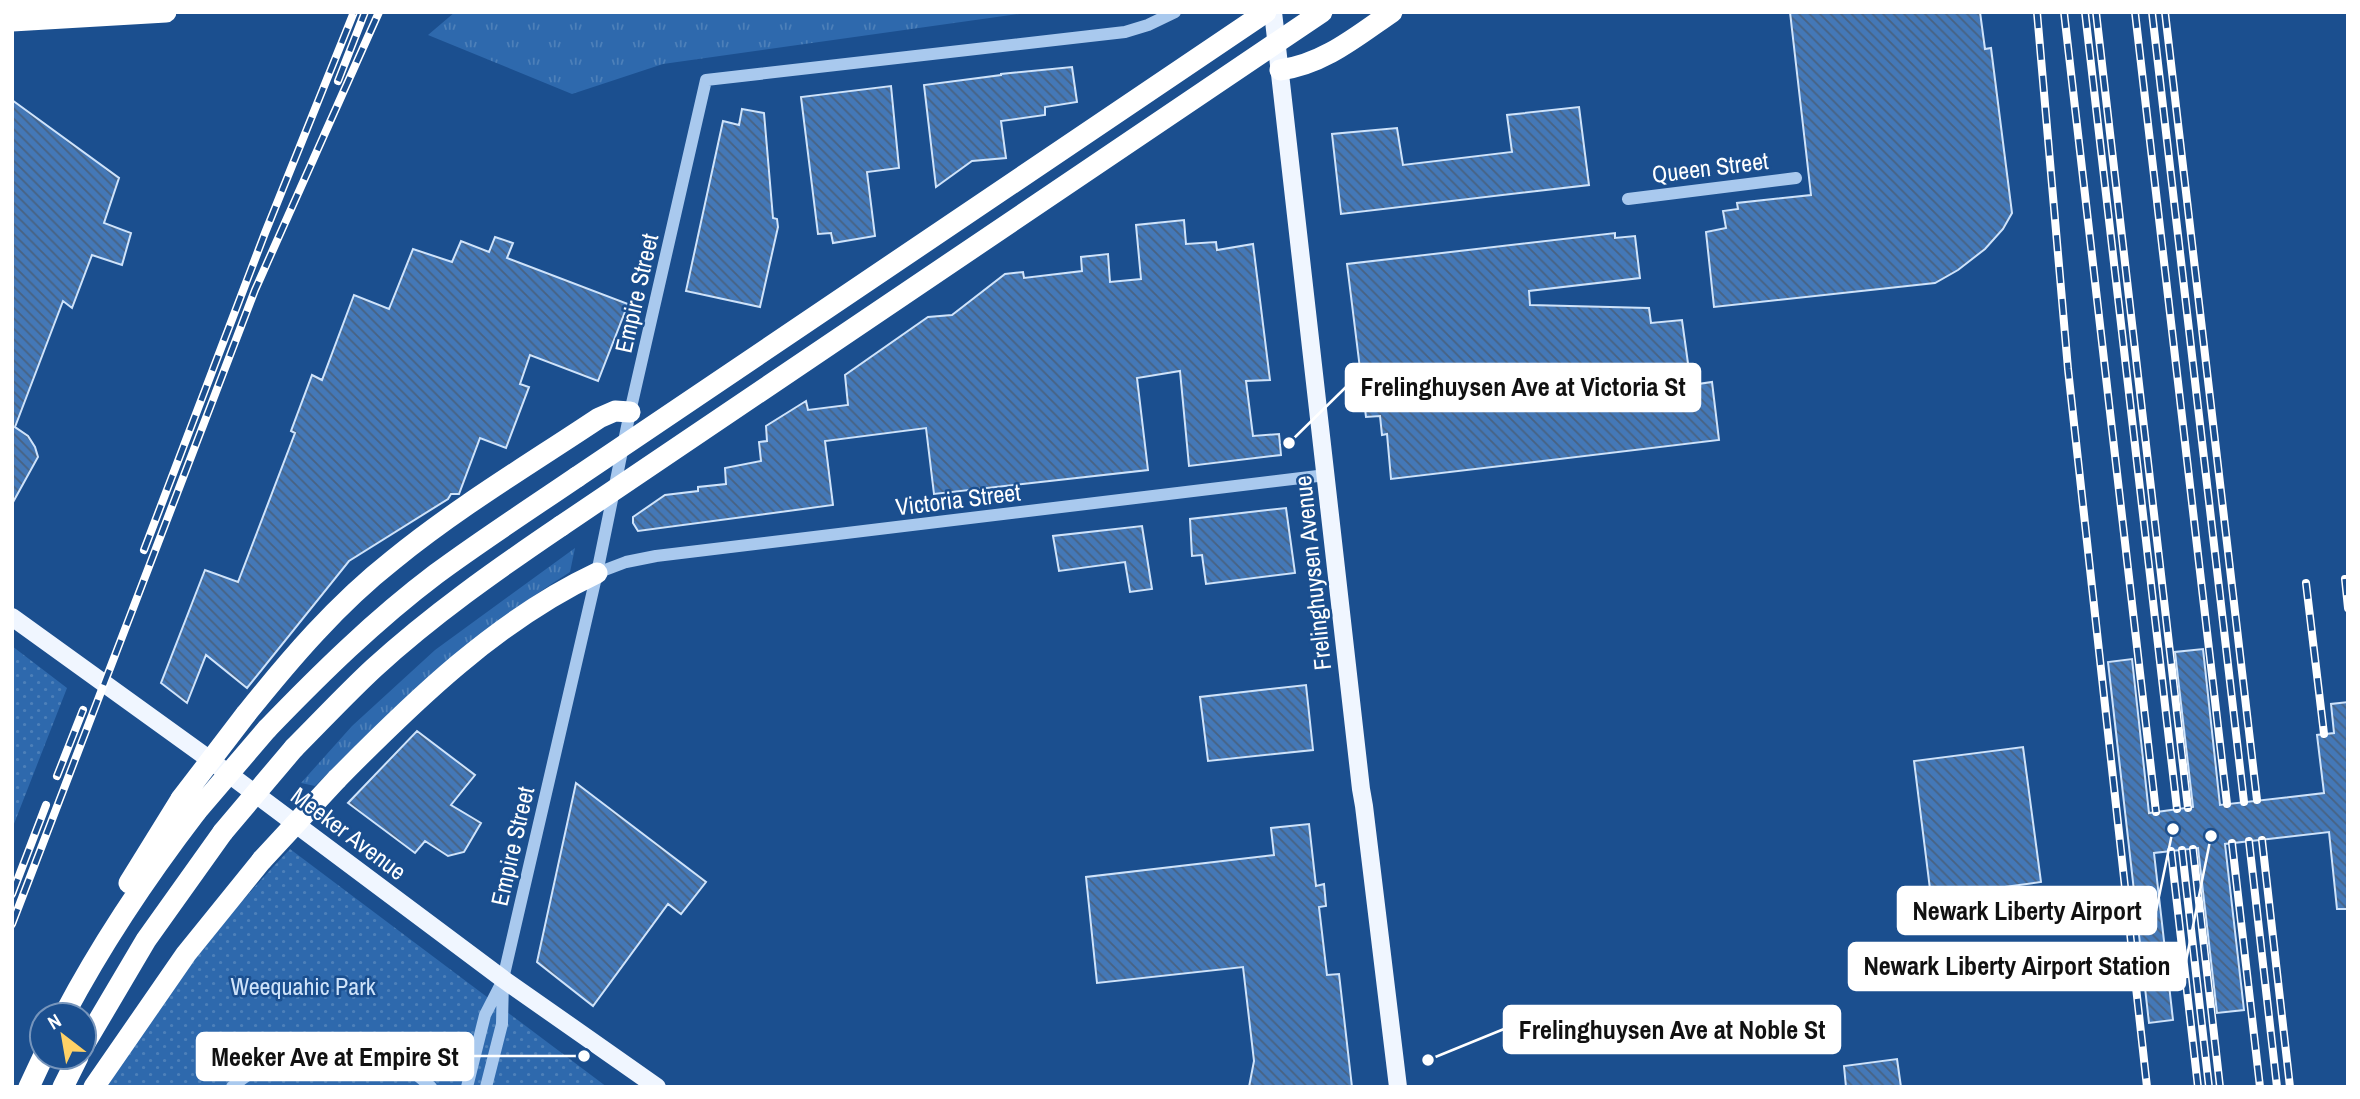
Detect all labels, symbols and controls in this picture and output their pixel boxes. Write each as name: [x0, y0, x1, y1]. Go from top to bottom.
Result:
street label: Queen Street: [1650, 144, 1771, 190]
street label: Empire Street: [607, 230, 665, 356]
callout: Frelinghuysen Ave at Victoria St: [1346, 364, 1700, 411]
text: Frelinghuysen Ave at Victoria St: [1360, 369, 1686, 404]
street label: Frelinghuysen Avenue: [1286, 474, 1338, 672]
street label: Victoria Street: [894, 475, 1023, 523]
street label: Meeker Avenue: [285, 779, 413, 887]
street label: Empire Street: [483, 783, 541, 909]
callout: Newark Liberty Airport: [1898, 887, 2156, 934]
text: Newark Liberty Airport: [1912, 893, 2142, 928]
callout: Newark Liberty Airport Station: [1849, 943, 2185, 990]
text: Newark Liberty Airport Station: [1863, 948, 2171, 983]
park label: Weequahic Park: [230, 970, 376, 1002]
north arrow: [28, 1001, 98, 1071]
callout: Frelinghuysen Ave at Noble St: [1504, 1006, 1840, 1053]
text: N: [43, 1007, 66, 1035]
text: Frelinghuysen Ave at Noble St: [1519, 1012, 1825, 1047]
callout: Meeker Ave at Empire St: [197, 1033, 473, 1080]
text: Meeker Ave at Empire St: [211, 1039, 459, 1074]

